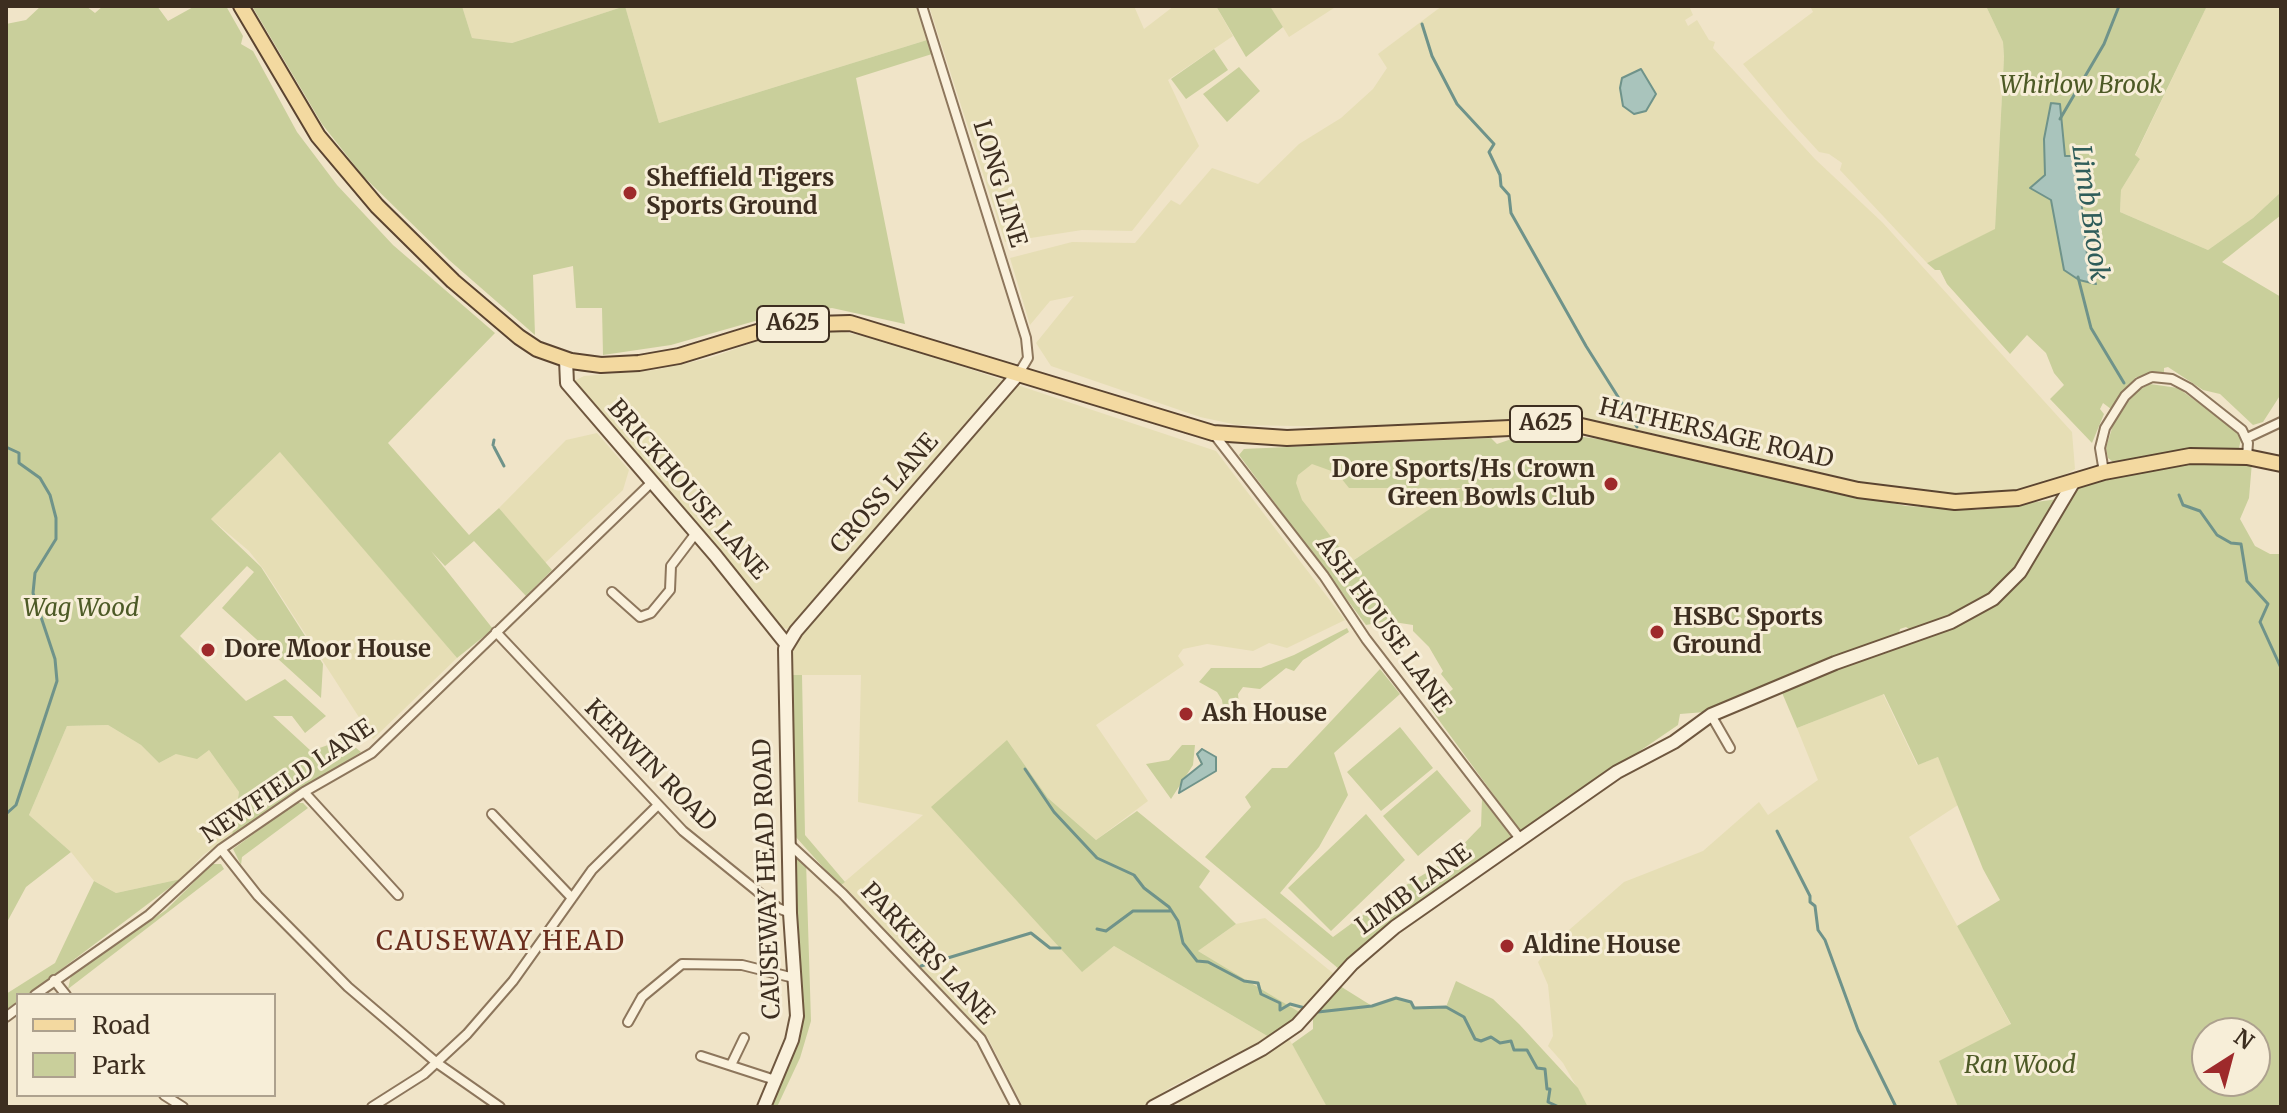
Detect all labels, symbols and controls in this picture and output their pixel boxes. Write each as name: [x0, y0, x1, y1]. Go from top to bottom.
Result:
park label: Whirlow Brook: [2000, 72, 2162, 100]
street label: LONG LINE: [966, 117, 1032, 251]
water label: Limb Brook: [2064, 143, 2114, 283]
place label: Sheffield Tigers Sports Ground: [646, 165, 834, 221]
marker: Sheffield Tigers Sports Ground: [621, 184, 639, 202]
road number: A625: [757, 306, 829, 342]
street label: HATHERSAGE ROAD: [1596, 393, 1836, 475]
street label: BRICKHOUSE LANE: [601, 394, 773, 586]
road number: A625: [1510, 406, 1582, 442]
street label: CROSS LANE: [825, 428, 945, 560]
place label: Dore Sports/Hs Crown Green Bowls Club: [1332, 456, 1595, 512]
marker: Dore Sports/Hs Crown Green Bowls Club: [1602, 475, 1620, 493]
street label: ASH HOUSE LANE: [1309, 531, 1457, 719]
park label: Wag Wood: [23, 595, 139, 623]
place label: HSBC Sports Ground: [1673, 604, 1823, 660]
marker: HSBC Sports Ground: [1648, 623, 1666, 641]
place label: Dore Moor House: [224, 636, 431, 664]
marker: Dore Moor House: [199, 641, 217, 659]
street label: KERWIN ROAD: [578, 694, 722, 838]
place label: Ash House: [1202, 700, 1327, 728]
marker: Ash House: [1177, 705, 1195, 723]
street label: NEWFIELD LANE: [196, 714, 380, 850]
street label: CAUSEWAY HEAD ROAD: [749, 738, 787, 1020]
street label: LIMB LANE: [1351, 839, 1477, 941]
street label: PARKERS LANE: [854, 877, 1000, 1031]
district label: CAUSEWAY HEAD: [376, 927, 626, 959]
place label: Aldine House: [1523, 932, 1680, 960]
marker: Aldine House: [1498, 937, 1516, 955]
legend: [16, 993, 276, 1097]
text: Road: [92, 1010, 150, 1041]
north arrow: [2191, 1017, 2271, 1097]
text: N: [2229, 1023, 2259, 1056]
text: Park: [92, 1050, 145, 1081]
park label: Ran Wood: [1964, 1052, 2076, 1080]

